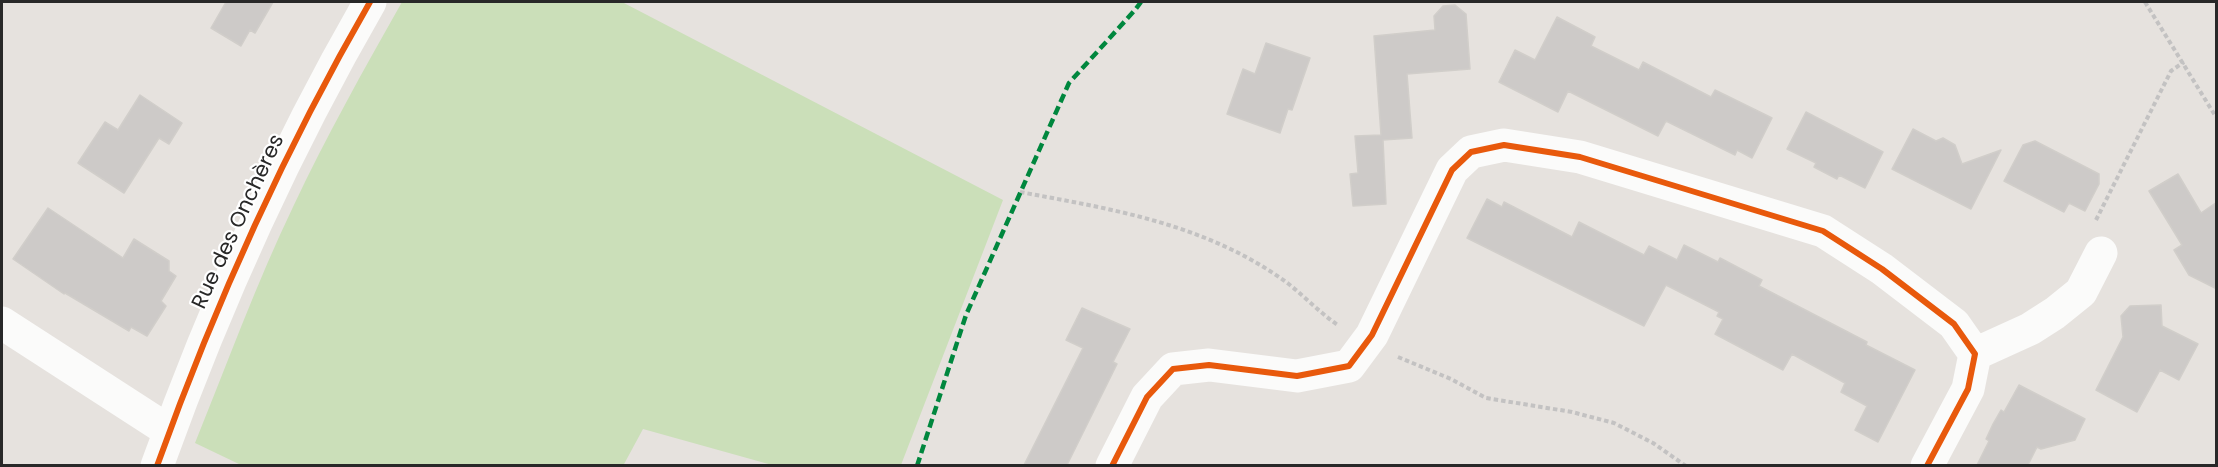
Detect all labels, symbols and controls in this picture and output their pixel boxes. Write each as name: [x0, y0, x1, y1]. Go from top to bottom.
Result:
street label: Rue des Onchères: [188, 131, 290, 313]

